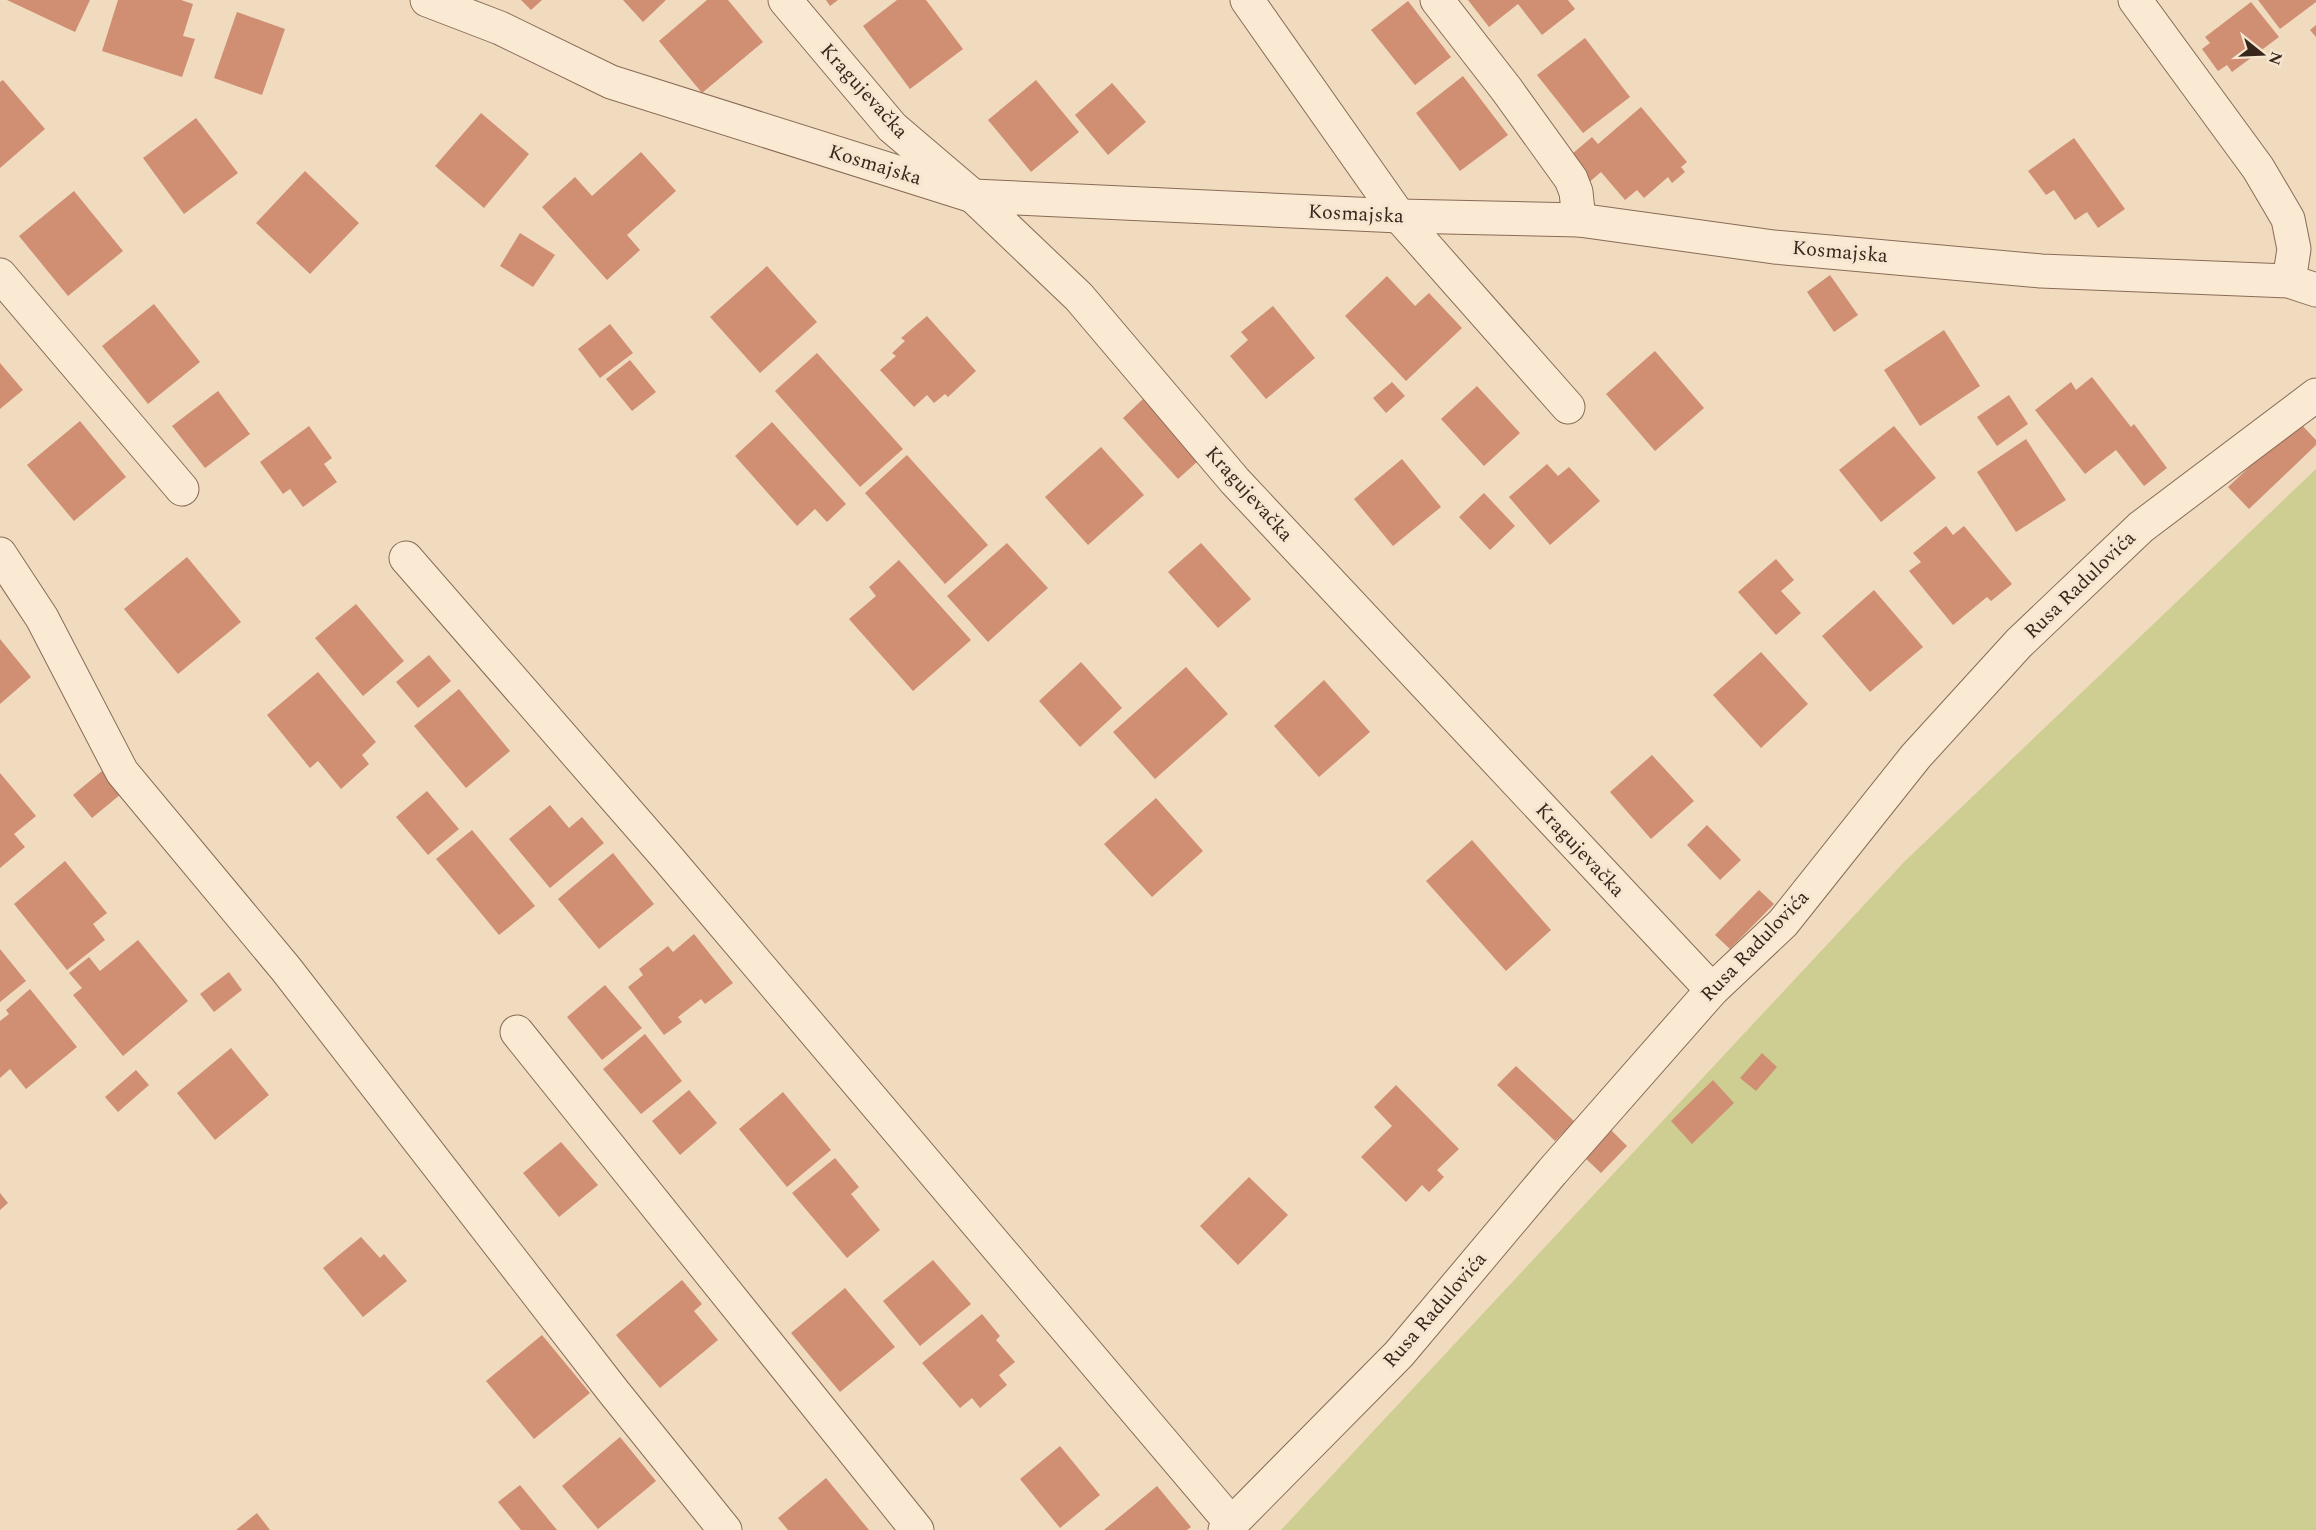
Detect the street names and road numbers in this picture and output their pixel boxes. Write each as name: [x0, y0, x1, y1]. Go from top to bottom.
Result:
street label: Kragujevačka: [813, 36, 915, 146]
street label: Kosmajska: [825, 137, 925, 193]
street label: Kosmajska: [1307, 197, 1405, 231]
street label: Kosmajska: [1791, 233, 1889, 271]
street label: Kragujevačka: [1198, 439, 1300, 549]
street label: Rusa Radulovića: [2017, 524, 2143, 646]
street label: Kragujevačka: [1528, 796, 1632, 904]
street label: Rusa Radulovića: [1694, 883, 1816, 1009]
street label: Rusa Radulovića: [1376, 1245, 1494, 1375]

